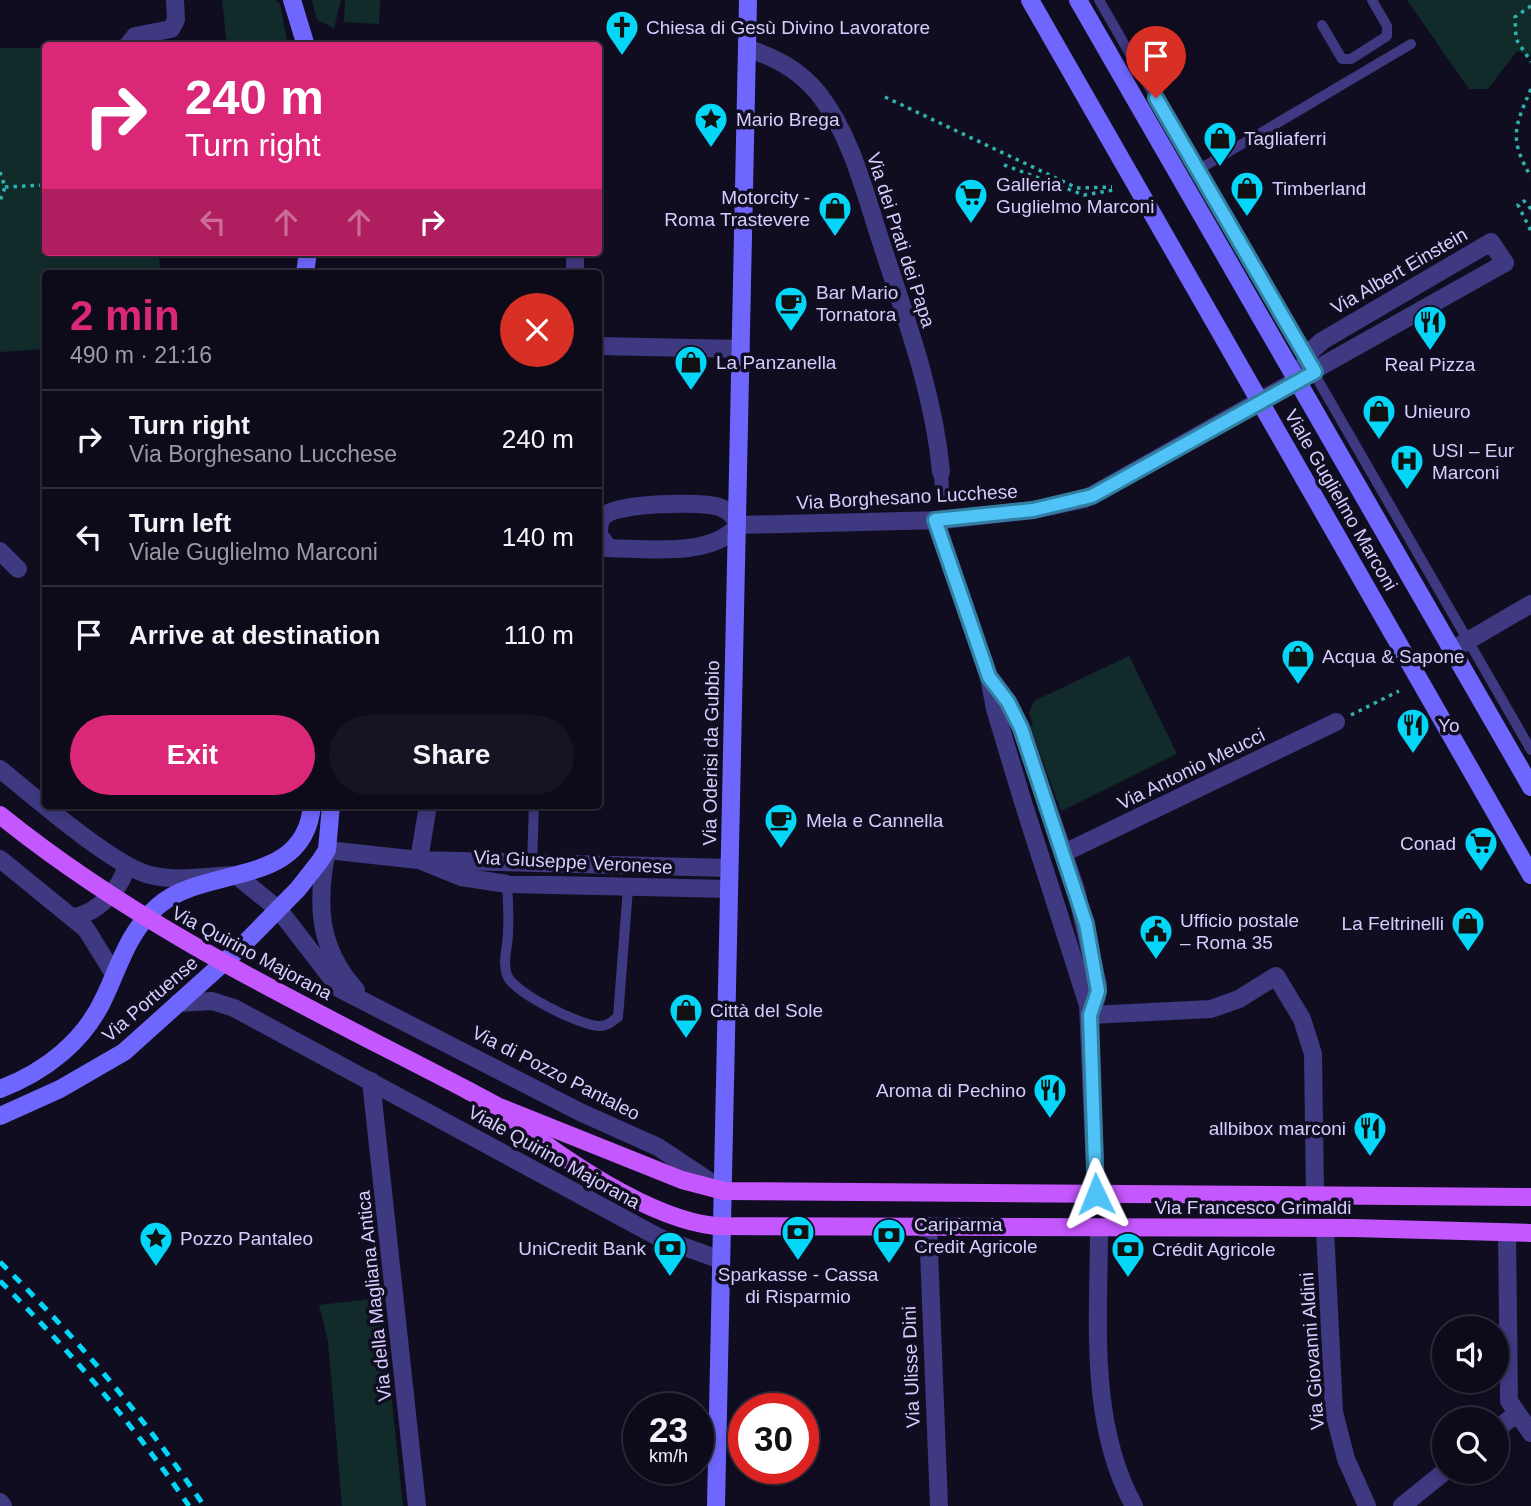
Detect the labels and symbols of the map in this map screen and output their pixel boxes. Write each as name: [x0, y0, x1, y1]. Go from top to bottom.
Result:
church icon: Chiesa di Gesù Divino Lavoratore: [603, 8, 641, 57]
place label: Chiesa di Gesù Divino Lavoratore: [646, 17, 930, 38]
pin: [1126, 26, 1186, 98]
place icon: Mario Brega: [692, 100, 730, 149]
place label: Mario Brega: [736, 109, 840, 130]
shop icon: Tagliaferri: [1201, 119, 1239, 168]
place label: Tagliaferri: [1244, 128, 1326, 149]
street label: Via dei Prati dei Papa: [863, 150, 939, 330]
shop icon: Timberland: [1228, 169, 1266, 218]
place label: Galleria Guglielmo Marconi: [996, 174, 1154, 217]
supermarket icon: Galleria Guglielmo Marconi: [952, 176, 990, 225]
place label: Timberland: [1272, 178, 1366, 199]
place label: Motorcity - Roma Trastevere: [664, 187, 810, 230]
shop icon: Motorcity - Roma Trastevere: [816, 189, 854, 238]
street label: Via Albert Einstein: [1327, 223, 1471, 319]
place label: Bar Mario Tornatora: [816, 282, 898, 325]
cafe icon: Bar Mario Tornatora: [772, 284, 810, 333]
restaurant icon: Real Pizza: [1411, 303, 1449, 352]
shop icon: La Panzanella: [672, 343, 710, 392]
place label: La Panzanella: [716, 352, 837, 373]
place label: Real Pizza: [1385, 354, 1476, 375]
shop icon: Unieuro: [1360, 392, 1398, 441]
place label: Unieuro: [1404, 401, 1471, 422]
street label: Viale Guglielmo Marconi: [1281, 406, 1401, 594]
place label: USI – Eur Marconi: [1432, 440, 1515, 483]
hospital icon: USI – Eur Marconi: [1388, 442, 1426, 491]
street label: Via Borghesano Lucchese: [796, 481, 1018, 513]
shop icon: Acqua & Sapone: [1279, 637, 1317, 686]
place label: Acqua & Sapone: [1322, 646, 1465, 667]
street label: Via Oderisi da Gubbio: [699, 660, 723, 846]
restaurant icon: Yo: [1394, 706, 1432, 755]
place label: Yo: [1438, 715, 1460, 736]
street label: Via Antonio Meucci: [1114, 724, 1268, 814]
cafe icon: Mela e Cannella: [762, 801, 800, 850]
place label: Mela e Cannella: [806, 810, 944, 831]
supermarket icon: Conad: [1462, 824, 1500, 873]
place label: Conad: [1400, 833, 1456, 854]
street label: Via Giuseppe Veronese: [473, 846, 673, 878]
street label: Via Quirino Majorana: [168, 902, 336, 1004]
shop icon: La Feltrinelli: [1449, 904, 1487, 953]
place label: Ufficio postale – Roma 35: [1180, 910, 1299, 953]
public building icon: Ufficio postale – Roma 35: [1137, 912, 1175, 961]
place label: La Feltrinelli: [1342, 913, 1444, 934]
street label: Via Portuense: [98, 952, 202, 1046]
shop icon: Città del Sole: [667, 991, 705, 1040]
place label: Città del Sole: [710, 1000, 823, 1021]
street label: Via di Pozzo Pantaleo: [469, 1022, 643, 1124]
restaurant icon: Aroma di Pechino: [1031, 1071, 1069, 1120]
place label: Aroma di Pechino: [876, 1080, 1026, 1101]
street label: Viale Quirino Majorana: [465, 1101, 644, 1213]
restaurant icon: allbibox marconi: [1351, 1109, 1389, 1158]
place label: allbibox marconi: [1209, 1118, 1346, 1139]
position arrow: [1059, 1157, 1133, 1231]
street label: Via della Magliana Antica: [352, 1189, 396, 1403]
street label: Via Francesco Grimaldi: [1154, 1197, 1352, 1218]
bank icon: Sparkasse - Cassa di Risparmio: [779, 1213, 817, 1262]
place label: Cariparma Credit Agricole: [914, 1214, 1038, 1257]
bank icon: Cariparma Credit Agricole: [870, 1216, 908, 1265]
place icon: Pozzo Pantaleo: [137, 1219, 175, 1268]
place label: Pozzo Pantaleo: [180, 1228, 313, 1249]
bank icon: UniCredit Bank: [651, 1229, 689, 1278]
bank icon: Crédit Agricole: [1109, 1230, 1147, 1279]
place label: UniCredit Bank: [518, 1238, 646, 1259]
place label: Crédit Agricole: [1152, 1239, 1276, 1260]
place label: Sparkasse - Cassa di Risparmio: [718, 1264, 879, 1307]
street label: Via Giovanni Aldini: [1296, 1271, 1328, 1431]
street label: Via Ulisse Dini: [898, 1306, 924, 1428]
speed limit sign: 30: [728, 1393, 819, 1484]

